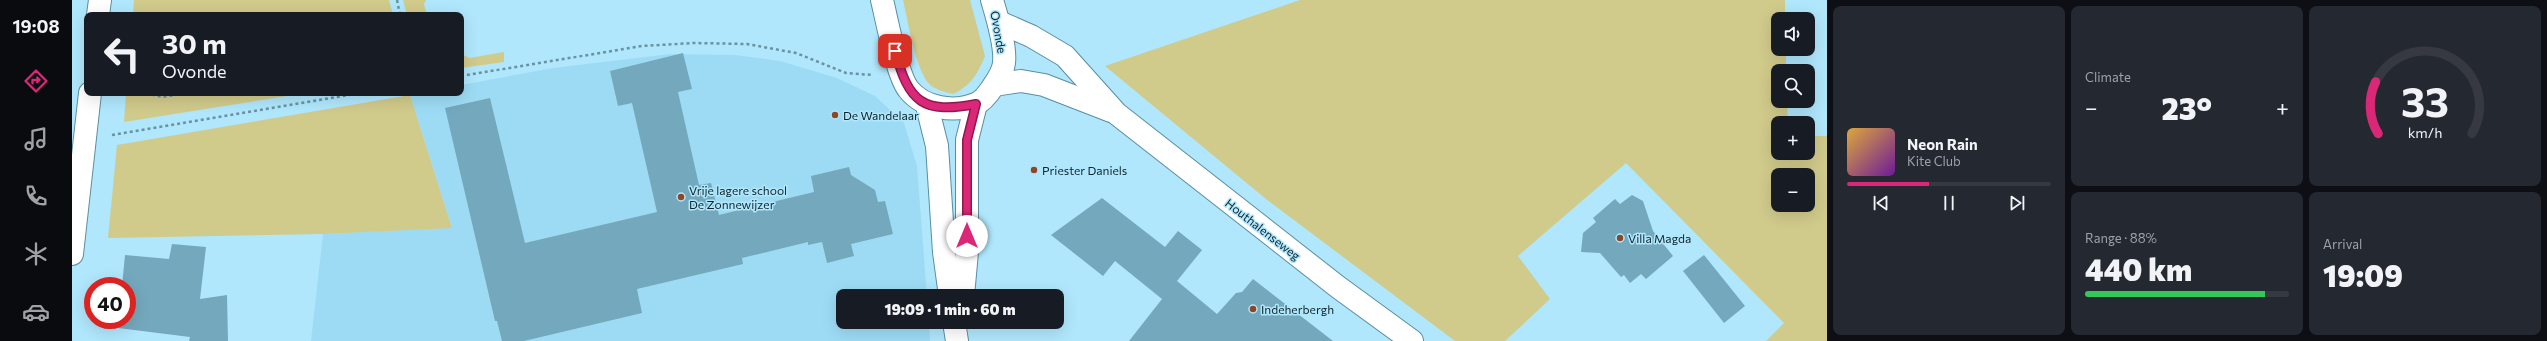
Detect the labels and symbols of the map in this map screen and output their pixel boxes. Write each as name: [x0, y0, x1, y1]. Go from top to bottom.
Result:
street label: Ovonde: [988, 10, 1010, 54]
pin: [878, 34, 912, 68]
place label: De Wandelaar: [843, 108, 919, 122]
marker: De Wandelaar: [830, 110, 840, 120]
place label: Priester Daniels: [1042, 163, 1127, 177]
marker: Priester Daniels: [1029, 165, 1039, 175]
place label: Vrije lagere school De Zonnewijzer: [689, 183, 787, 211]
marker: Vrije lagere school De Zonnewijzer: [676, 192, 686, 202]
street label: Houthalenseweg: [1223, 195, 1304, 263]
position arrow: [946, 215, 988, 257]
place label: Villa Magda: [1628, 231, 1691, 245]
marker: Villa Magda: [1615, 233, 1625, 243]
speed limit sign: 40: [84, 277, 136, 329]
place label: Indeherbergh: [1261, 302, 1334, 316]
marker: Indeherbergh: [1248, 304, 1258, 314]

